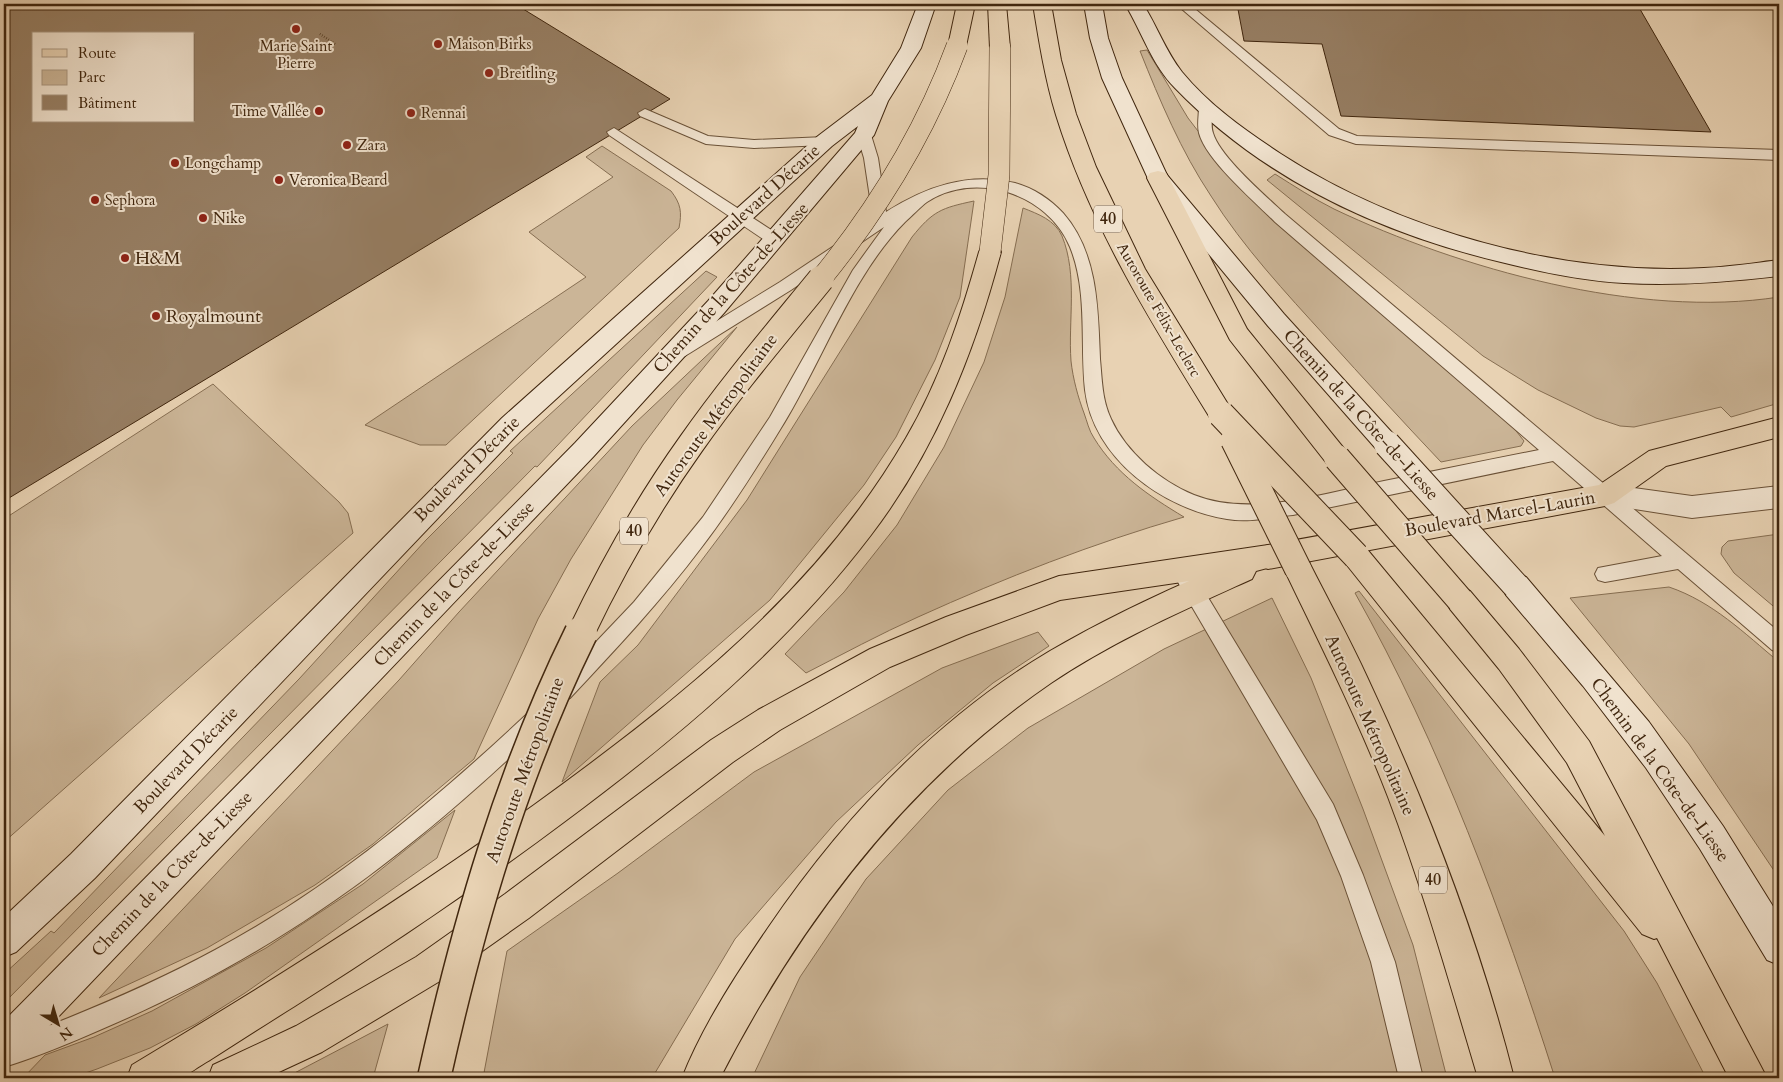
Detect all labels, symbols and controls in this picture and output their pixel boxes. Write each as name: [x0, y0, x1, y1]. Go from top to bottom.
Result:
marker: Marie Saint Pierre: [290, 23, 302, 35]
legend: [32, 32, 195, 122]
place label: Maison Birks: [448, 34, 531, 54]
place label: Marie Saint Pierre: [260, 36, 333, 73]
marker: Maison Birks: [432, 38, 444, 50]
text: Route: [78, 43, 116, 63]
place label: Breitling: [499, 63, 556, 83]
text: Parc: [78, 67, 106, 87]
marker: Breitling: [483, 67, 495, 79]
text: Bâtiment: [78, 93, 137, 113]
place label: Time Vallée: [231, 101, 309, 121]
place label: Rennai: [421, 103, 466, 123]
marker: Time Vallée: [313, 105, 325, 117]
marker: Rennai: [405, 107, 417, 119]
place label: Zara: [357, 135, 387, 155]
marker: Zara: [341, 139, 353, 151]
street label: Boulevard Décarie: [704, 139, 826, 251]
place label: Longchamp: [185, 153, 261, 173]
marker: Longchamp: [169, 157, 181, 169]
place label: Veronica Beard: [289, 170, 387, 190]
marker: Veronica Beard: [273, 174, 285, 186]
place label: Sephora: [105, 190, 156, 210]
marker: Sephora: [89, 194, 101, 206]
street label: Chemin de la Côte-de-Liesse: [647, 197, 815, 379]
road number: 40: [1094, 205, 1122, 232]
place label: Nike: [213, 208, 245, 228]
marker: Nike: [197, 212, 209, 224]
street label: Autoroute Félix-Leclerc: [1112, 239, 1206, 381]
place label: H&M: [135, 246, 180, 271]
marker: H&M: [119, 252, 131, 264]
place label: Royalmount: [166, 304, 261, 329]
marker: Royalmount: [150, 310, 162, 322]
street label: Chemin de la Côte-de-Liesse: [1277, 324, 1445, 506]
street label: Autoroute Métropolitaine: [648, 328, 784, 502]
street label: Boulevard Décarie: [408, 410, 526, 528]
street label: Boulevard Marcel-Laurin: [1403, 485, 1598, 543]
street label: Chemin de la Côte-de-Liesse: [368, 495, 540, 673]
road number: 40: [620, 518, 648, 544]
street label: Autoroute Métropolitaine: [1319, 630, 1421, 820]
street label: Chemin de la Côte-de-Liesse: [1585, 673, 1735, 867]
street label: Autoroute Métropolitaine: [480, 674, 570, 866]
street label: Boulevard Décarie: [128, 701, 244, 819]
street label: Chemin de la Côte-de-Liesse: [86, 785, 258, 963]
road number: 40: [1419, 866, 1447, 894]
north arrow: [32, 1000, 82, 1050]
text: N: [55, 1023, 76, 1045]

